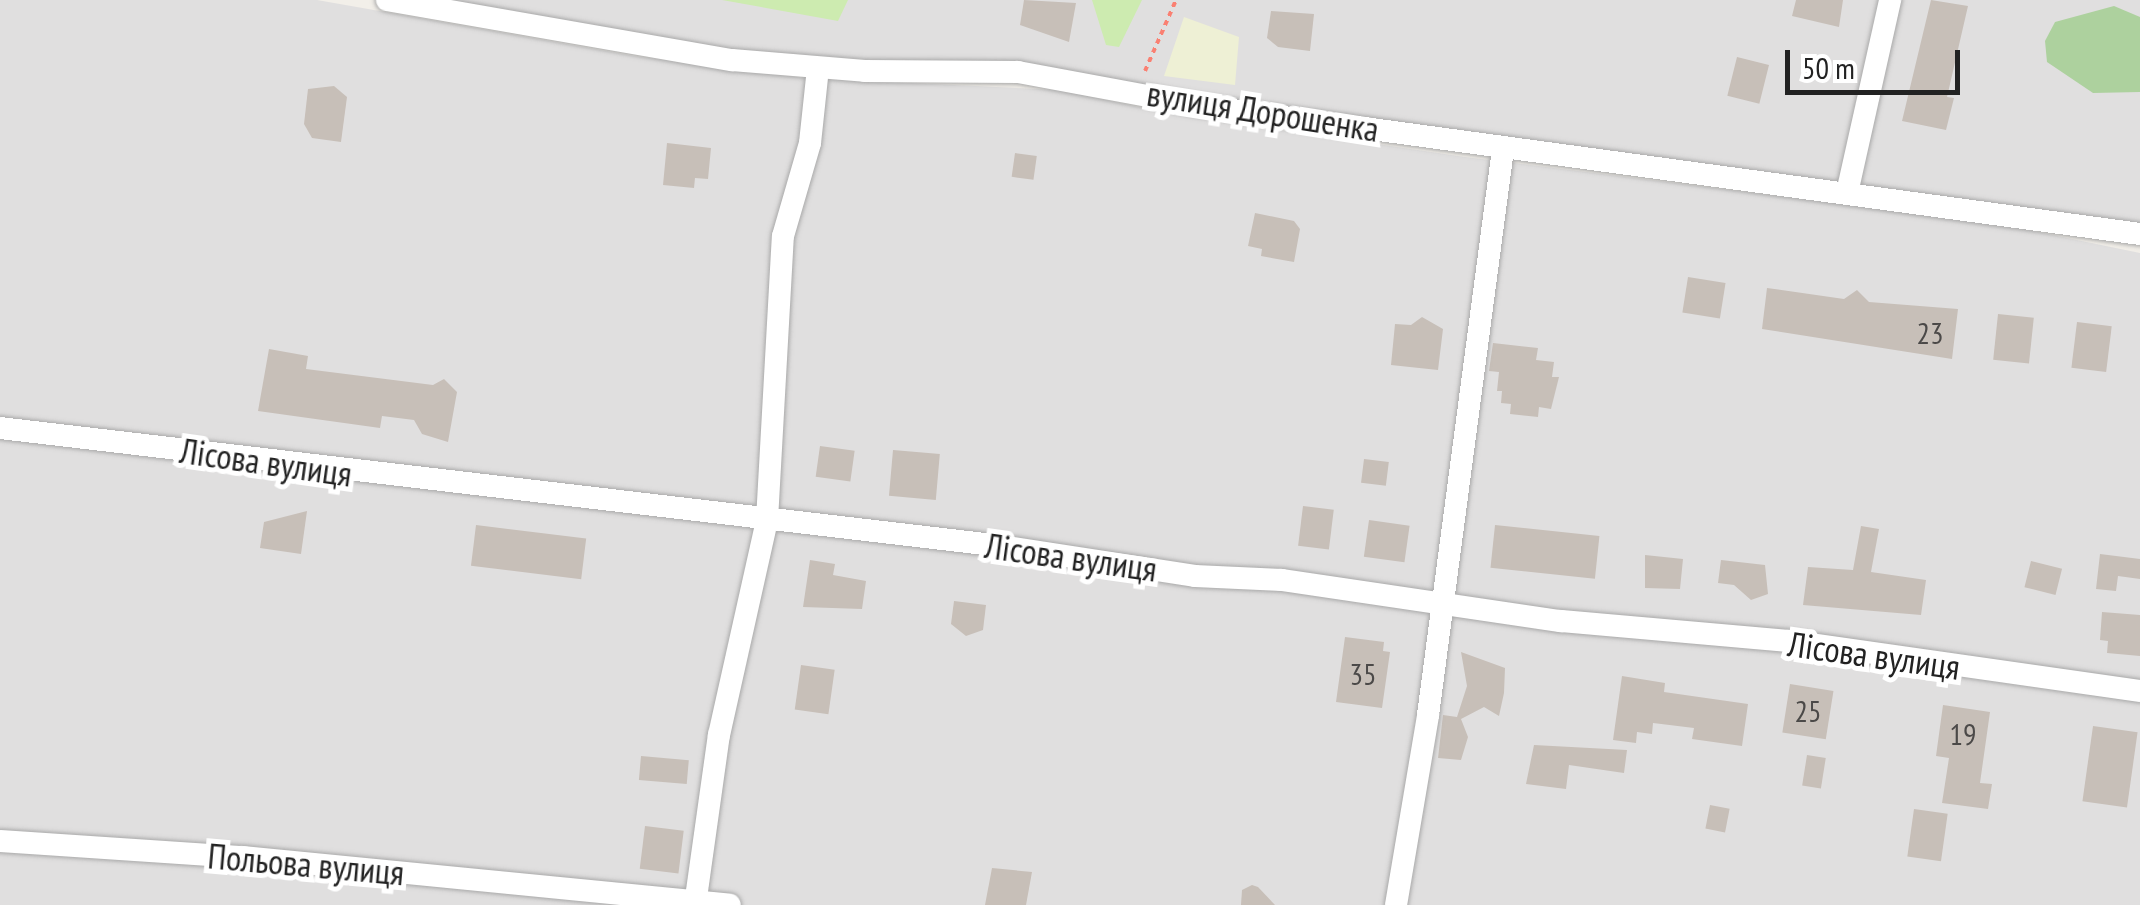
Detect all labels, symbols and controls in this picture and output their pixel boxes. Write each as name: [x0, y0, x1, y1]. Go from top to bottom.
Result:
scale bar: [1790, 30, 1965, 92]
text: 50 m: [1802, 48, 1855, 87]
street label: вулиця Дорошенка: [1144, 72, 1382, 150]
house number: 23: [1917, 315, 1943, 351]
street label: Лісова вулиця: [177, 429, 355, 495]
street label: Лісова вулиця: [982, 524, 1160, 590]
street label: Лісова вулиця: [1785, 622, 1963, 688]
house number: 35: [1350, 656, 1376, 692]
house number: 25: [1795, 693, 1821, 729]
house number: 19: [1950, 716, 1976, 752]
street label: Польова вулиця: [206, 835, 406, 893]

